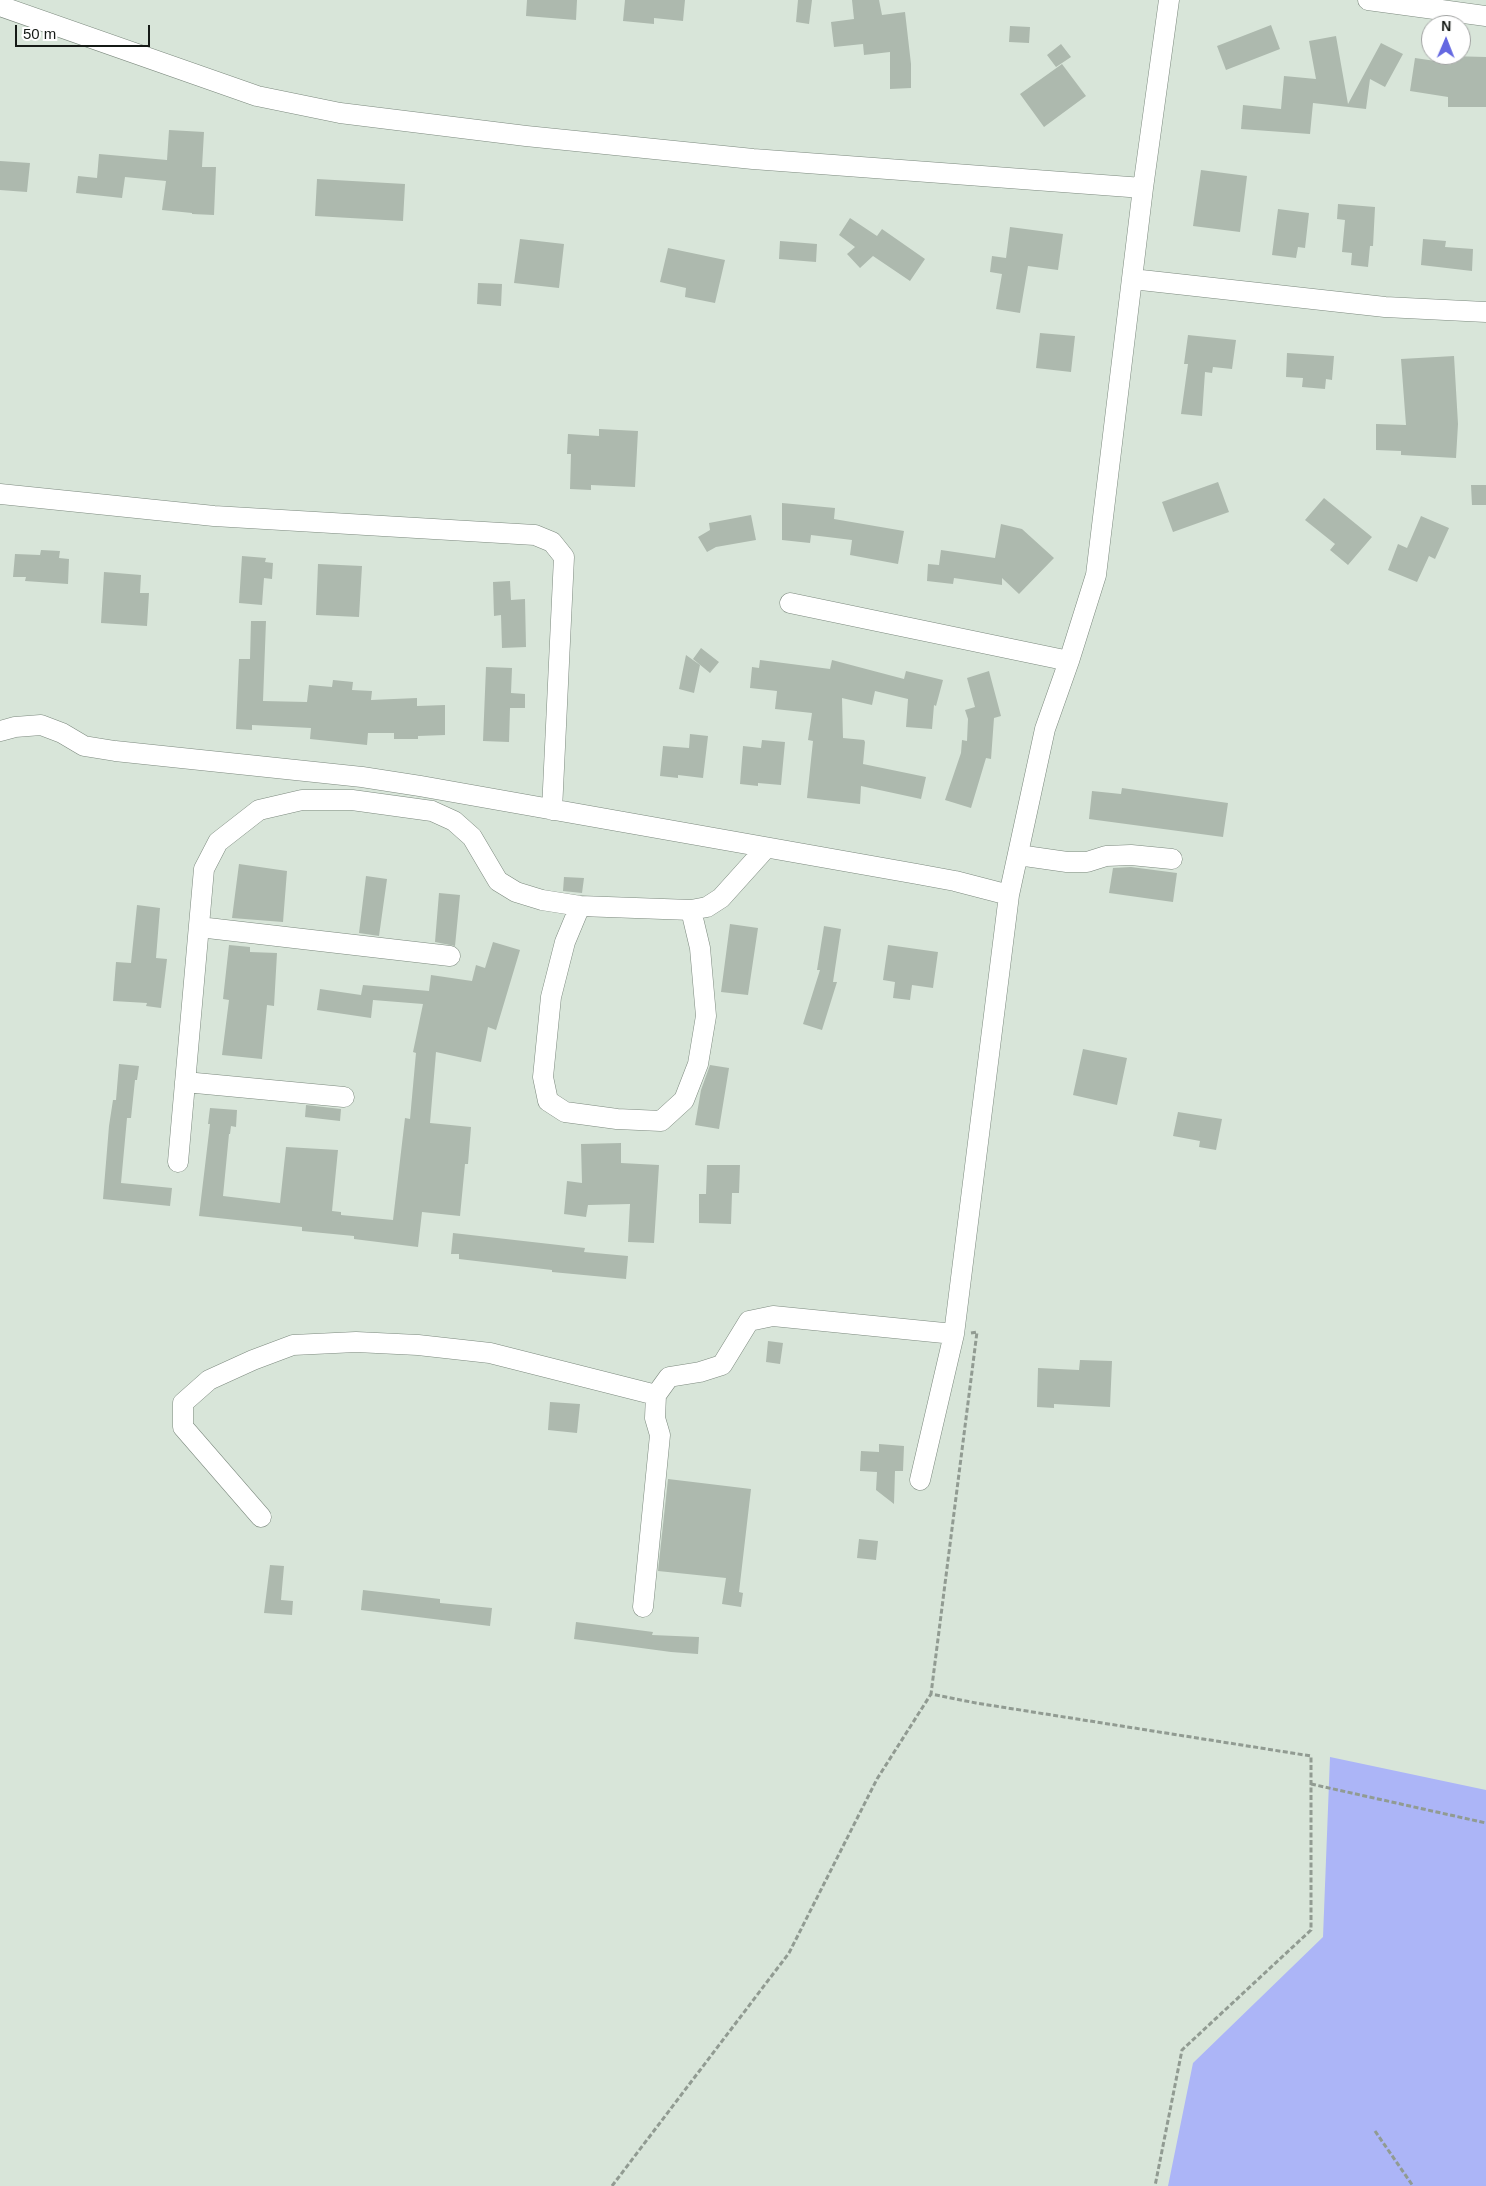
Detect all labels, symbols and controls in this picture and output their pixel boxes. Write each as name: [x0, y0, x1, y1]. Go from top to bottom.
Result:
scale bar: [18, 15, 152, 47]
north arrow: [1421, 15, 1471, 65]
text: N: [1441, 18, 1451, 34]
text: 50 m: [23, 25, 56, 42]

